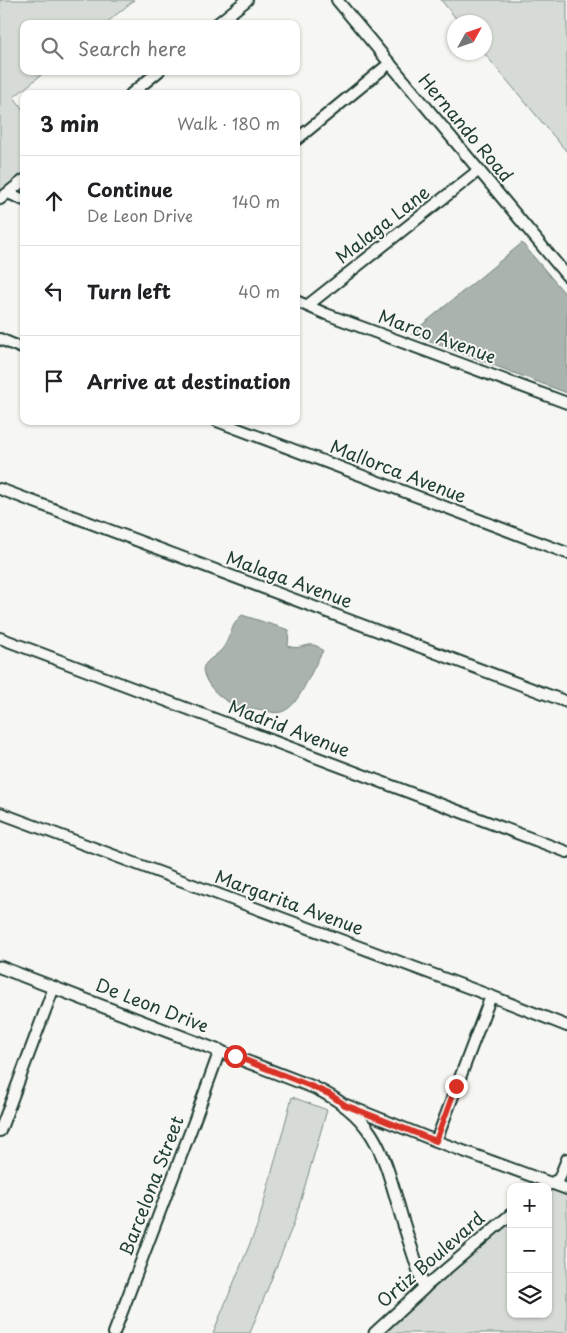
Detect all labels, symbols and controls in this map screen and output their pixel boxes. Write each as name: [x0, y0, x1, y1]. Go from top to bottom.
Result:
north arrow: [447, 15, 492, 60]
search box: [20, 20, 300, 75]
icon: search: [38, 34, 66, 62]
text: Search here: [78, 34, 187, 62]
street label: Hernando Road: [413, 67, 520, 187]
text: 3 min: [40, 107, 99, 139]
text: Walk · 180 m: [177, 111, 280, 135]
text: Continue: [87, 175, 173, 203]
street label: Malaga Lane: [329, 178, 435, 269]
icon: ahead: [40, 187, 68, 215]
text: 140 m: [232, 189, 280, 213]
text: De Leon Drive: [87, 203, 193, 227]
icon: left: [40, 277, 68, 305]
text: Turn left: [87, 277, 171, 305]
text: 40 m: [238, 279, 280, 303]
street label: Marco Avenue: [375, 302, 500, 369]
icon: arrive: [40, 367, 68, 395]
text: Arrive at destination: [87, 367, 291, 395]
street label: Mallorca Avenue: [327, 432, 471, 509]
street label: Malaga Avenue: [223, 543, 356, 614]
street label: Madrid Avenue: [225, 692, 354, 763]
street label: Margarita Avenue: [211, 862, 368, 941]
street label: De Leon Drive: [92, 971, 213, 1039]
route start: [224, 1045, 247, 1068]
route end: [445, 1075, 468, 1098]
street label: Barcelona Street: [111, 1112, 190, 1259]
map controls: [507, 1183, 552, 1318]
button: +: [507, 1183, 552, 1228]
street label: Ortiz Boulevard: [370, 1204, 490, 1313]
button: −: [507, 1228, 552, 1273]
button: layers: [507, 1273, 552, 1318]

